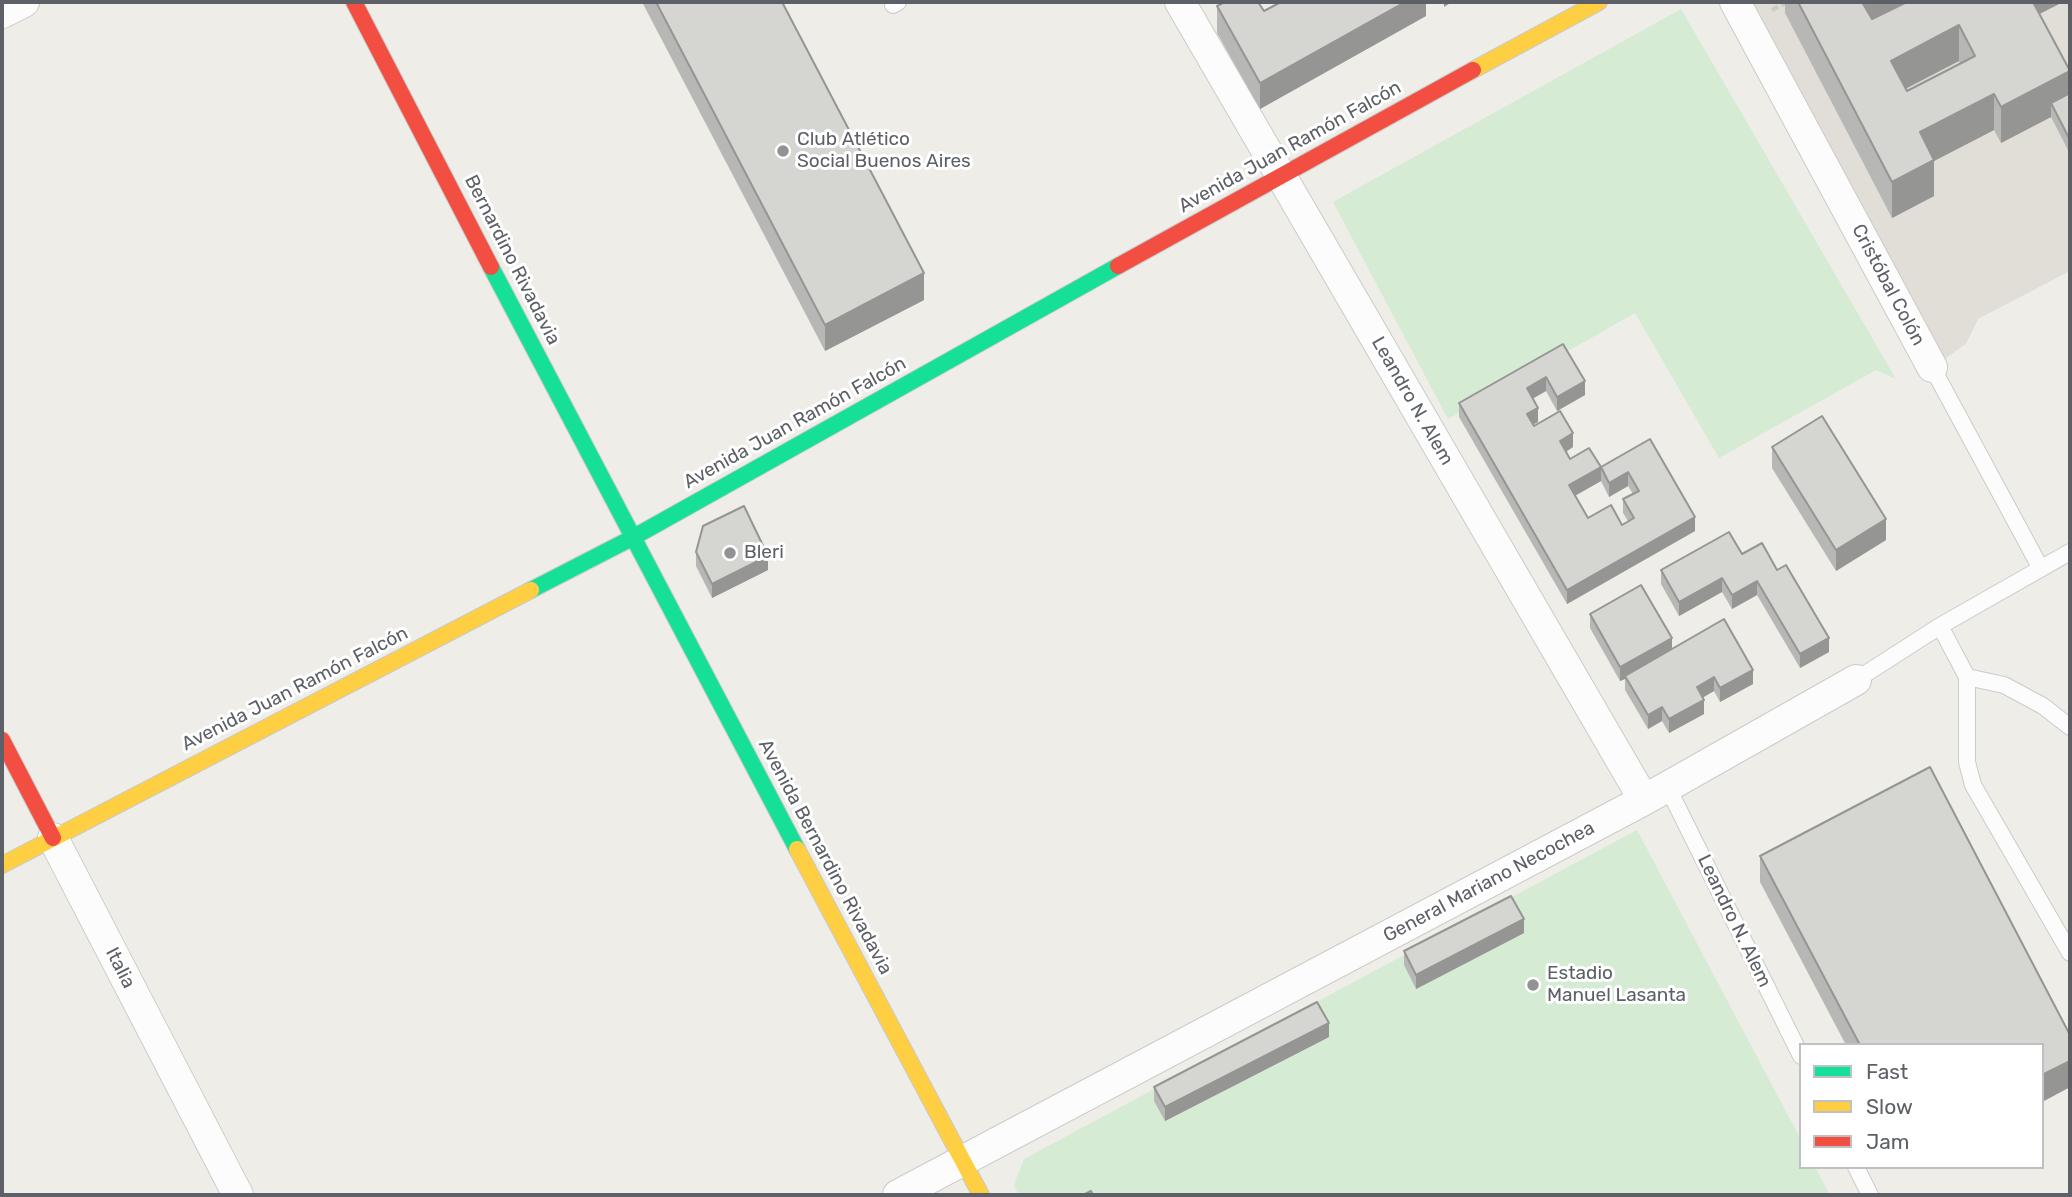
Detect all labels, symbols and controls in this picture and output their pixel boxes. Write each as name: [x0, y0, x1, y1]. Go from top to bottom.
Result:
street label: Avenida Juan Ramón Falcón: [1175, 76, 1405, 218]
place label: Club Atlético Social Buenos Aires: [797, 129, 971, 173]
marker: Club Atlético Social Buenos Aires: [775, 143, 791, 159]
street label: Bernardino Rivadavia: [459, 171, 565, 349]
street label: Cristóbal Colón: [1846, 220, 1930, 350]
street label: Leandro N. Alem: [1366, 333, 1458, 469]
street label: Avenida Juan Ramón Falcón: [680, 352, 910, 494]
place label: Bleri: [744, 542, 784, 564]
marker: Bleri: [722, 545, 738, 561]
street label: Avenida Juan Ramón Falcón: [178, 622, 412, 756]
street label: Avenida Bernardino Rivadavia: [753, 736, 897, 978]
street label: General Mariano Necochea: [1379, 817, 1599, 947]
street label: Leandro N. Alem: [1692, 851, 1776, 991]
street label: Italia: [100, 944, 140, 992]
place label: Estadio Manuel Lasanta: [1547, 963, 1686, 1007]
marker: Estadio Manuel Lasanta: [1525, 977, 1541, 993]
legend: [1799, 1043, 2044, 1169]
text: Fast: [1866, 1059, 1908, 1084]
text: Slow: [1866, 1094, 1913, 1119]
text: Jam: [1866, 1129, 1910, 1154]

